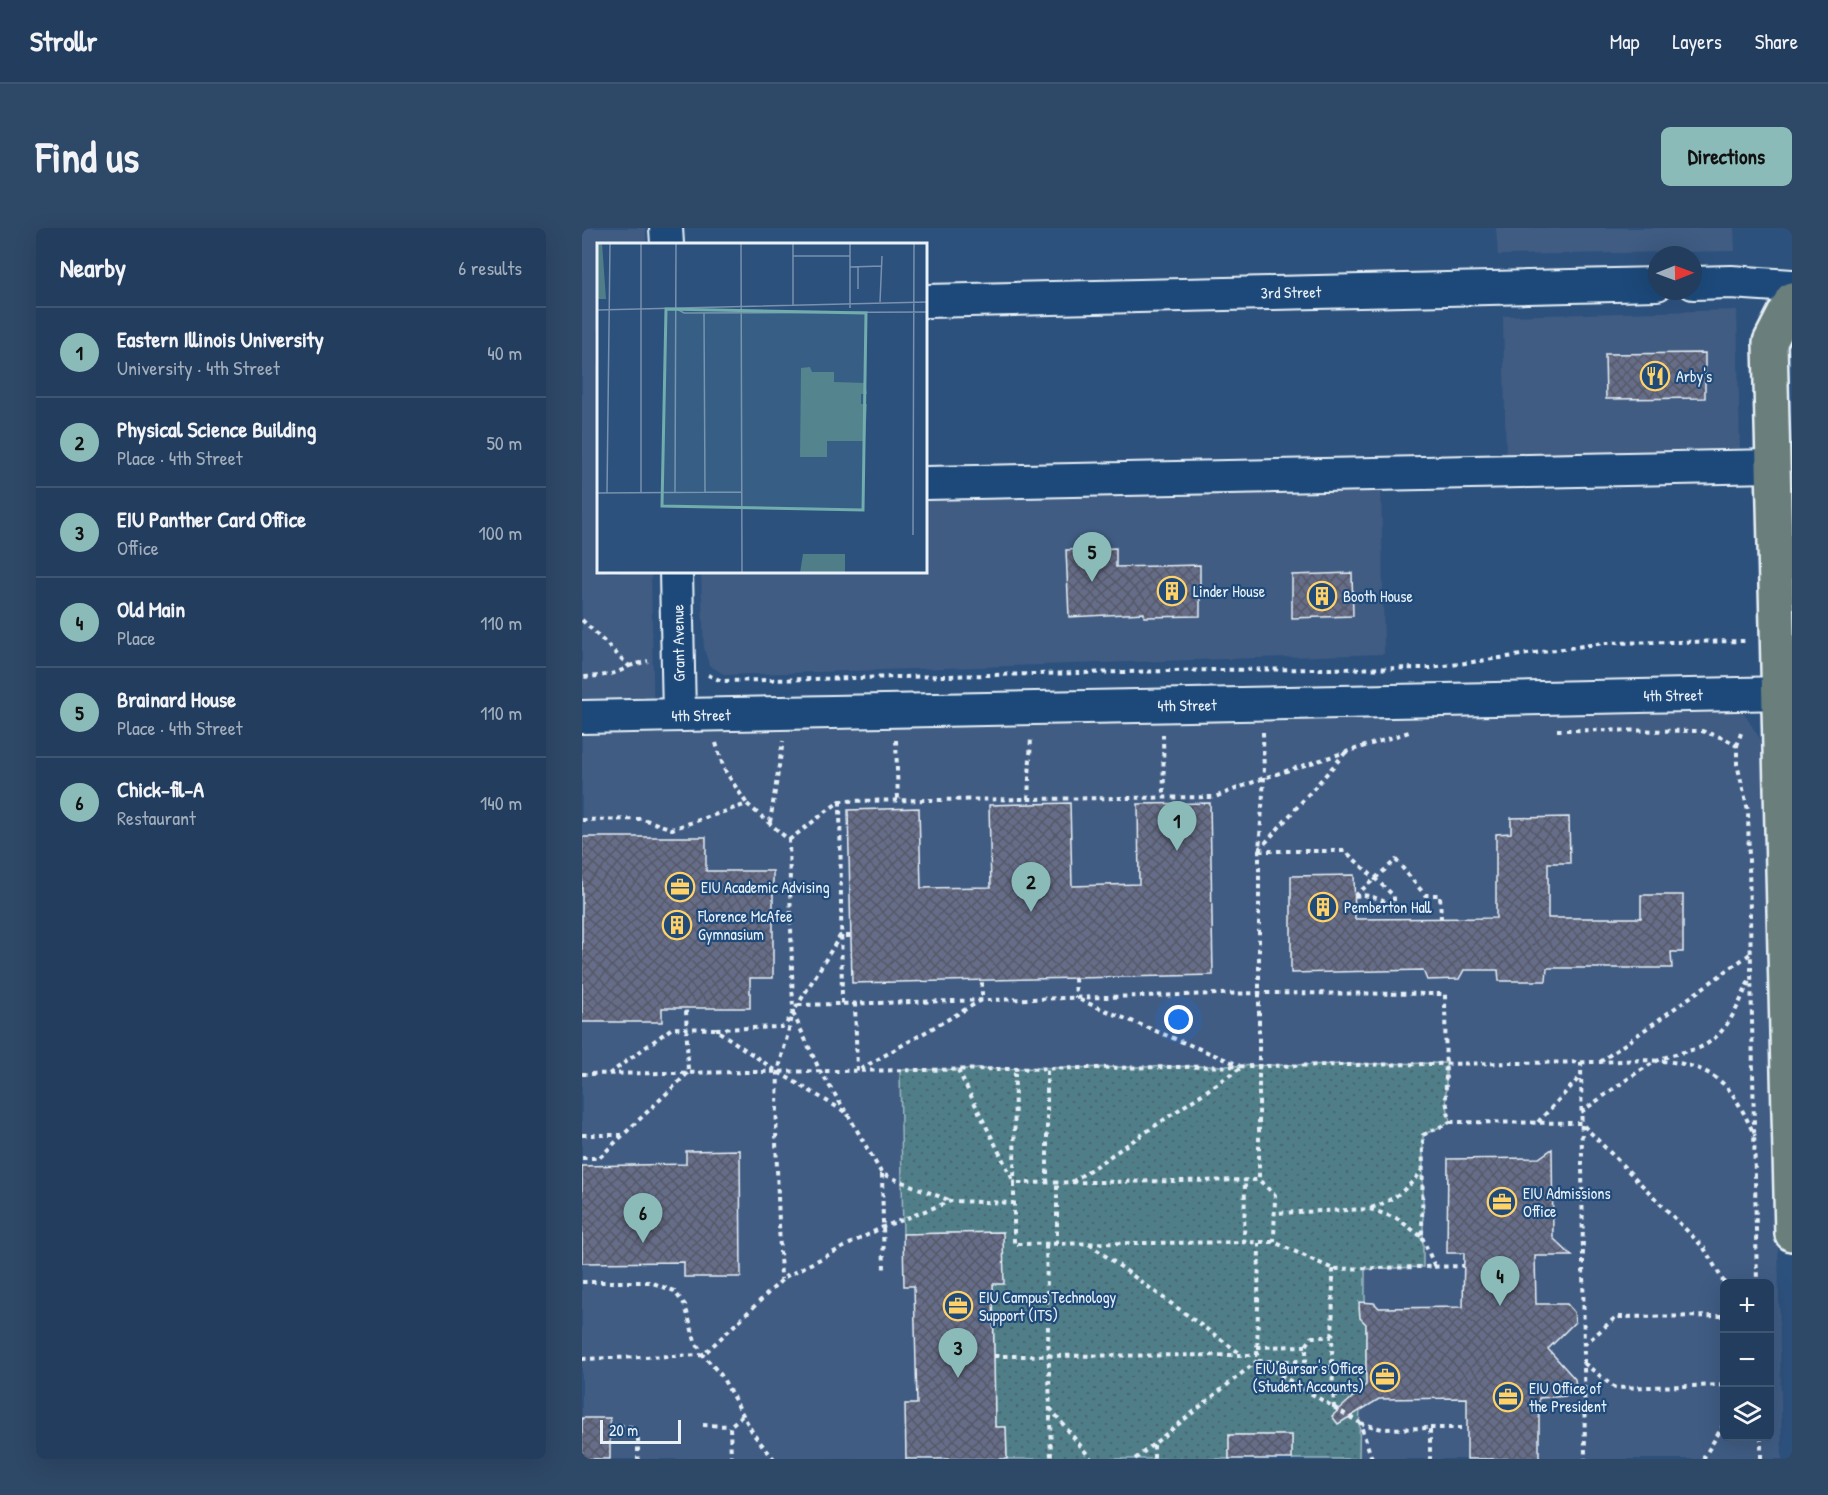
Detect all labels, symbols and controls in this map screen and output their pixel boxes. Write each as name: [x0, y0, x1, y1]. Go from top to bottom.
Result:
text: Strollr: [30, 22, 97, 60]
text: Map: [1610, 27, 1639, 56]
text: Layers: [1672, 27, 1722, 56]
text: Share: [1755, 27, 1798, 56]
button: Directions: [1661, 127, 1792, 186]
text: Find us: [36, 128, 139, 185]
inset map: [597, 243, 927, 573]
north arrow: [1648, 246, 1702, 300]
text: Nearby: [60, 250, 126, 285]
text: 6 results: [458, 254, 522, 281]
street label: 3rd Street: [1261, 280, 1322, 304]
text: Eastern Illinois University: [117, 324, 324, 354]
text: 1: [76, 339, 83, 366]
text: 40 m: [487, 339, 522, 366]
text: University · 4th Street: [117, 354, 280, 381]
restaurant icon: Arby's: [1639, 360, 1671, 392]
place label: Arby's: [1676, 365, 1712, 387]
text: Physical Science Building: [117, 414, 316, 444]
text: 2: [75, 429, 84, 456]
text: 50 m: [486, 429, 522, 456]
text: Place · 4th Street: [117, 444, 243, 471]
text: EIU Panther Card Office: [117, 504, 306, 534]
text: 3: [75, 519, 84, 546]
text: 100 m: [479, 519, 522, 546]
pin: 5: [1072, 532, 1112, 582]
text: Office: [117, 534, 159, 561]
building icon: Linder House: [1156, 575, 1188, 607]
place label: Linder House: [1193, 580, 1266, 602]
building icon: Booth House: [1306, 580, 1338, 612]
place label: Booth House: [1343, 585, 1413, 607]
text: Old Main: [117, 594, 185, 624]
street label: Grant Avenue: [666, 604, 690, 682]
text: 4: [76, 609, 83, 636]
text: 110 m: [480, 609, 522, 636]
text: Place: [117, 624, 156, 651]
street label: 4th Street: [1643, 683, 1703, 707]
text: Brainard House: [117, 684, 236, 714]
street label: 4th Street: [1157, 693, 1217, 717]
text: 5: [75, 699, 84, 726]
text: 110 m: [480, 699, 522, 726]
street label: 4th Street: [671, 703, 731, 727]
text: Place · 4th Street: [117, 714, 243, 741]
text: Chick-fil-A: [117, 774, 204, 804]
text: 6: [76, 789, 83, 816]
text: 140 m: [480, 789, 522, 816]
pin: 1: [1158, 802, 1196, 851]
text: Restaurant: [117, 804, 196, 831]
pin: 2: [1012, 862, 1050, 912]
office icon: EIU Academic Advising: [664, 871, 696, 903]
place label: EIU Academic Advising: [701, 876, 830, 898]
building icon: Pemberton Hall: [1307, 891, 1339, 923]
place label: Pemberton Hall: [1344, 896, 1432, 918]
place label: Florence McAfee Gymnasium: [697, 905, 793, 945]
building icon: Florence McAfee Gymnasium: [661, 909, 693, 941]
your location: [1164, 1005, 1193, 1034]
place label: EIU Admissions Office: [1523, 1182, 1611, 1222]
office icon: EIU Admissions Office: [1486, 1186, 1518, 1218]
pin: 6: [624, 1194, 662, 1243]
pin: 4: [1480, 1256, 1520, 1306]
map controls: [1720, 1279, 1774, 1441]
button: +: [1720, 1279, 1774, 1333]
place label: EIU Campus Technology Support (ITS): [979, 1286, 1117, 1326]
office icon: EIU Campus Technology Support (ITS): [942, 1290, 974, 1322]
pin: 3: [938, 1328, 977, 1378]
button: −: [1720, 1333, 1774, 1387]
place label: EIU Bursar's Office (Student Accounts): [1253, 1357, 1365, 1397]
office icon: EIU Bursar's Office (Student Accounts): [1369, 1361, 1401, 1393]
place label: EIU Office of the President: [1529, 1377, 1607, 1417]
office icon: EIU Office of the President: [1492, 1381, 1524, 1413]
button: layers: [1720, 1387, 1774, 1441]
scale bar: [600, 1417, 681, 1444]
text: 20 m: [609, 1419, 638, 1441]

